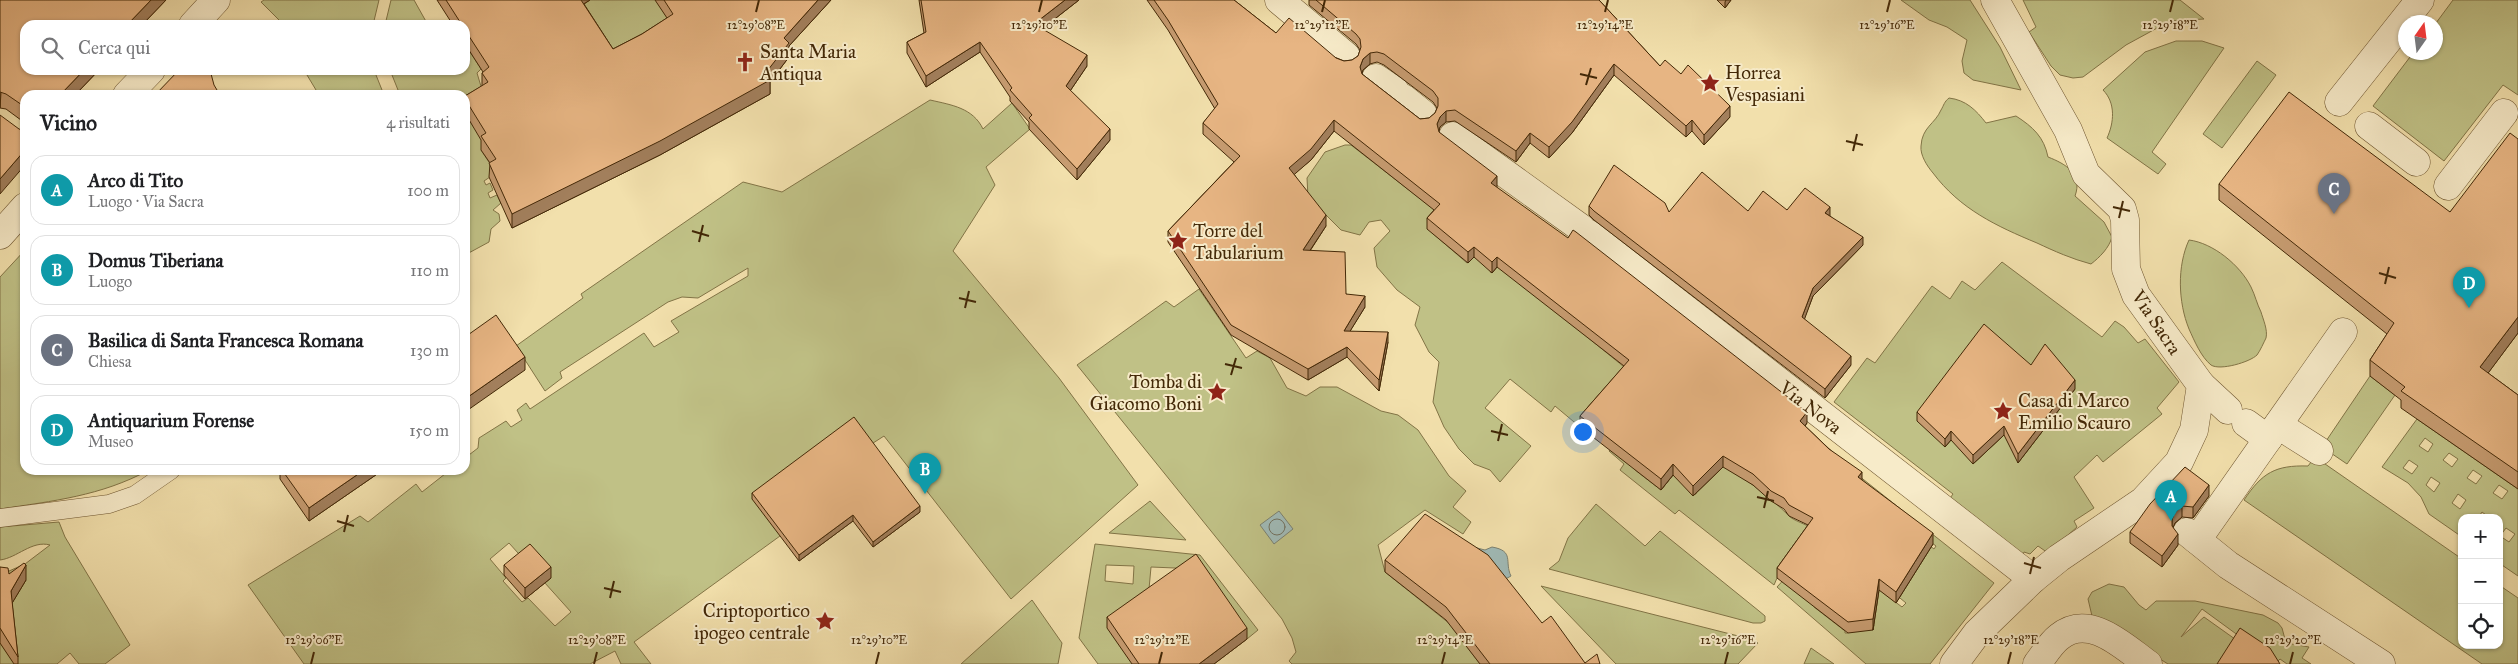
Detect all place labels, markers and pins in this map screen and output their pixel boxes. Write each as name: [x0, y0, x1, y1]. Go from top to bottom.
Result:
place label: Santa Maria Antiqua: [759, 40, 857, 86]
church icon: Santa Maria Antiqua: [734, 51, 756, 73]
place label: Horrea Vespasiani: [1724, 61, 1805, 106]
place icon: Horrea Vespasiani: [1699, 72, 1721, 94]
pin: C: [2318, 173, 2350, 214]
place label: Torre del Tabularium: [1193, 219, 1284, 264]
place icon: Torre del Tabularium: [1167, 230, 1189, 252]
pin: D: [2453, 267, 2485, 308]
place label: Tomba di Giacomo Boni: [1090, 370, 1202, 415]
place icon: Tomba di Giacomo Boni: [1206, 381, 1228, 403]
place label: Casa di Marco Emilio Scauro: [2018, 389, 2131, 434]
place icon: Casa di Marco Emilio Scauro: [1992, 400, 2014, 422]
pin: B: [909, 453, 941, 494]
pin: A: [2155, 480, 2187, 521]
place label: Criptoportico ipogeo centrale: [694, 599, 810, 645]
place icon: Criptoportico ipogeo centrale: [814, 610, 836, 632]

